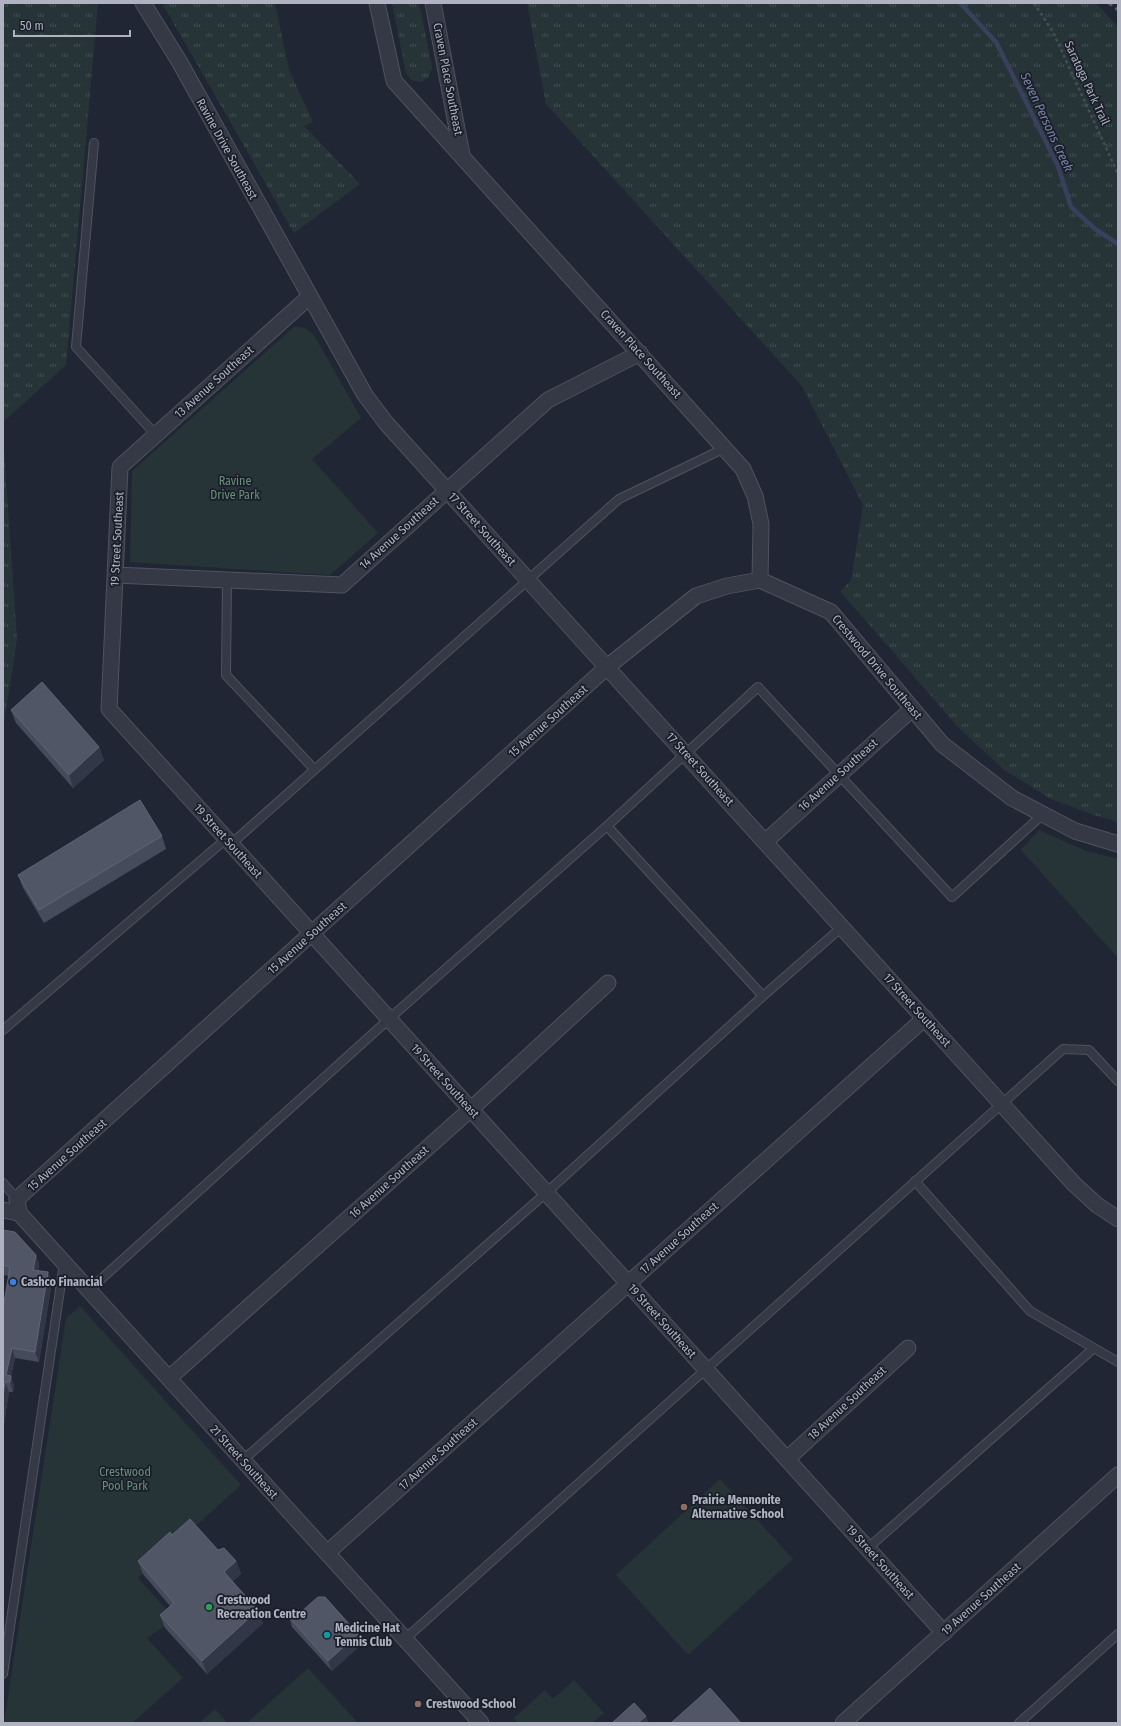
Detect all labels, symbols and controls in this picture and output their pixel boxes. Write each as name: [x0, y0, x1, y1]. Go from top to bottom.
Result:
scale bar: [14, 12, 130, 38]
text: 50 m: [20, 19, 44, 33]
street label: Craven Place Southeast: [430, 22, 466, 136]
street label: Saratoga Park Trail: [1061, 39, 1113, 127]
water label: Seven Persons Creek: [1017, 69, 1077, 174]
street label: Ravine Drive Southeast: [193, 96, 261, 202]
street label: Craven Place Southeast: [598, 307, 684, 401]
street label: 13 Avenue Southeast: [172, 343, 256, 421]
park label: Ravine Drive Park: [210, 474, 260, 502]
street label: 17 Street Southeast: [445, 489, 519, 569]
street label: 19 Street Southeast: [108, 491, 126, 587]
street label: 14 Avenue Southeast: [357, 494, 442, 572]
street label: Crestwood Drive Southeast: [829, 612, 925, 722]
street label: 15 Avenue Southeast: [506, 682, 590, 760]
street label: 17 Street Southeast: [663, 729, 737, 809]
street label: 16 Avenue Southeast: [795, 736, 881, 814]
street label: 19 Street Southeast: [191, 801, 265, 881]
street label: 15 Avenue Southeast: [265, 899, 349, 977]
street label: 17 Street Southeast: [880, 970, 954, 1050]
street label: 19 Street Southeast: [408, 1041, 482, 1121]
street label: 15 Avenue Southeast: [25, 1116, 109, 1194]
street label: 16 Avenue Southeast: [346, 1143, 432, 1221]
street label: 17 Avenue Southeast: [637, 1199, 721, 1277]
place label: Cashco Financial: [21, 1275, 103, 1289]
marker: Cashco Financial: [8, 1277, 18, 1287]
street label: 19 Street Southeast: [625, 1281, 699, 1361]
street label: 18 Avenue Southeast: [805, 1363, 889, 1443]
street label: 17 Avenue Southeast: [396, 1415, 480, 1493]
street label: 21 Street Southeast: [207, 1422, 281, 1502]
park label: Crestwood Pool Park: [99, 1465, 151, 1493]
place label: Prairie Mennonite Alternative School: [691, 1493, 785, 1521]
marker: Prairie Mennonite Alternative School: [679, 1502, 689, 1512]
street label: 19 Street Southeast: [843, 1522, 917, 1602]
street label: 19 Avenue Southeast: [939, 1560, 1024, 1638]
place label: Crestwood Recreation Centre: [217, 1593, 306, 1621]
marker: Crestwood Recreation Centre: [204, 1602, 214, 1612]
place label: Medicine Hat Tennis Club: [335, 1621, 401, 1649]
marker: Medicine Hat Tennis Club: [322, 1630, 332, 1640]
place label: Crestwood School: [426, 1697, 516, 1711]
marker: Crestwood School: [413, 1699, 423, 1709]

